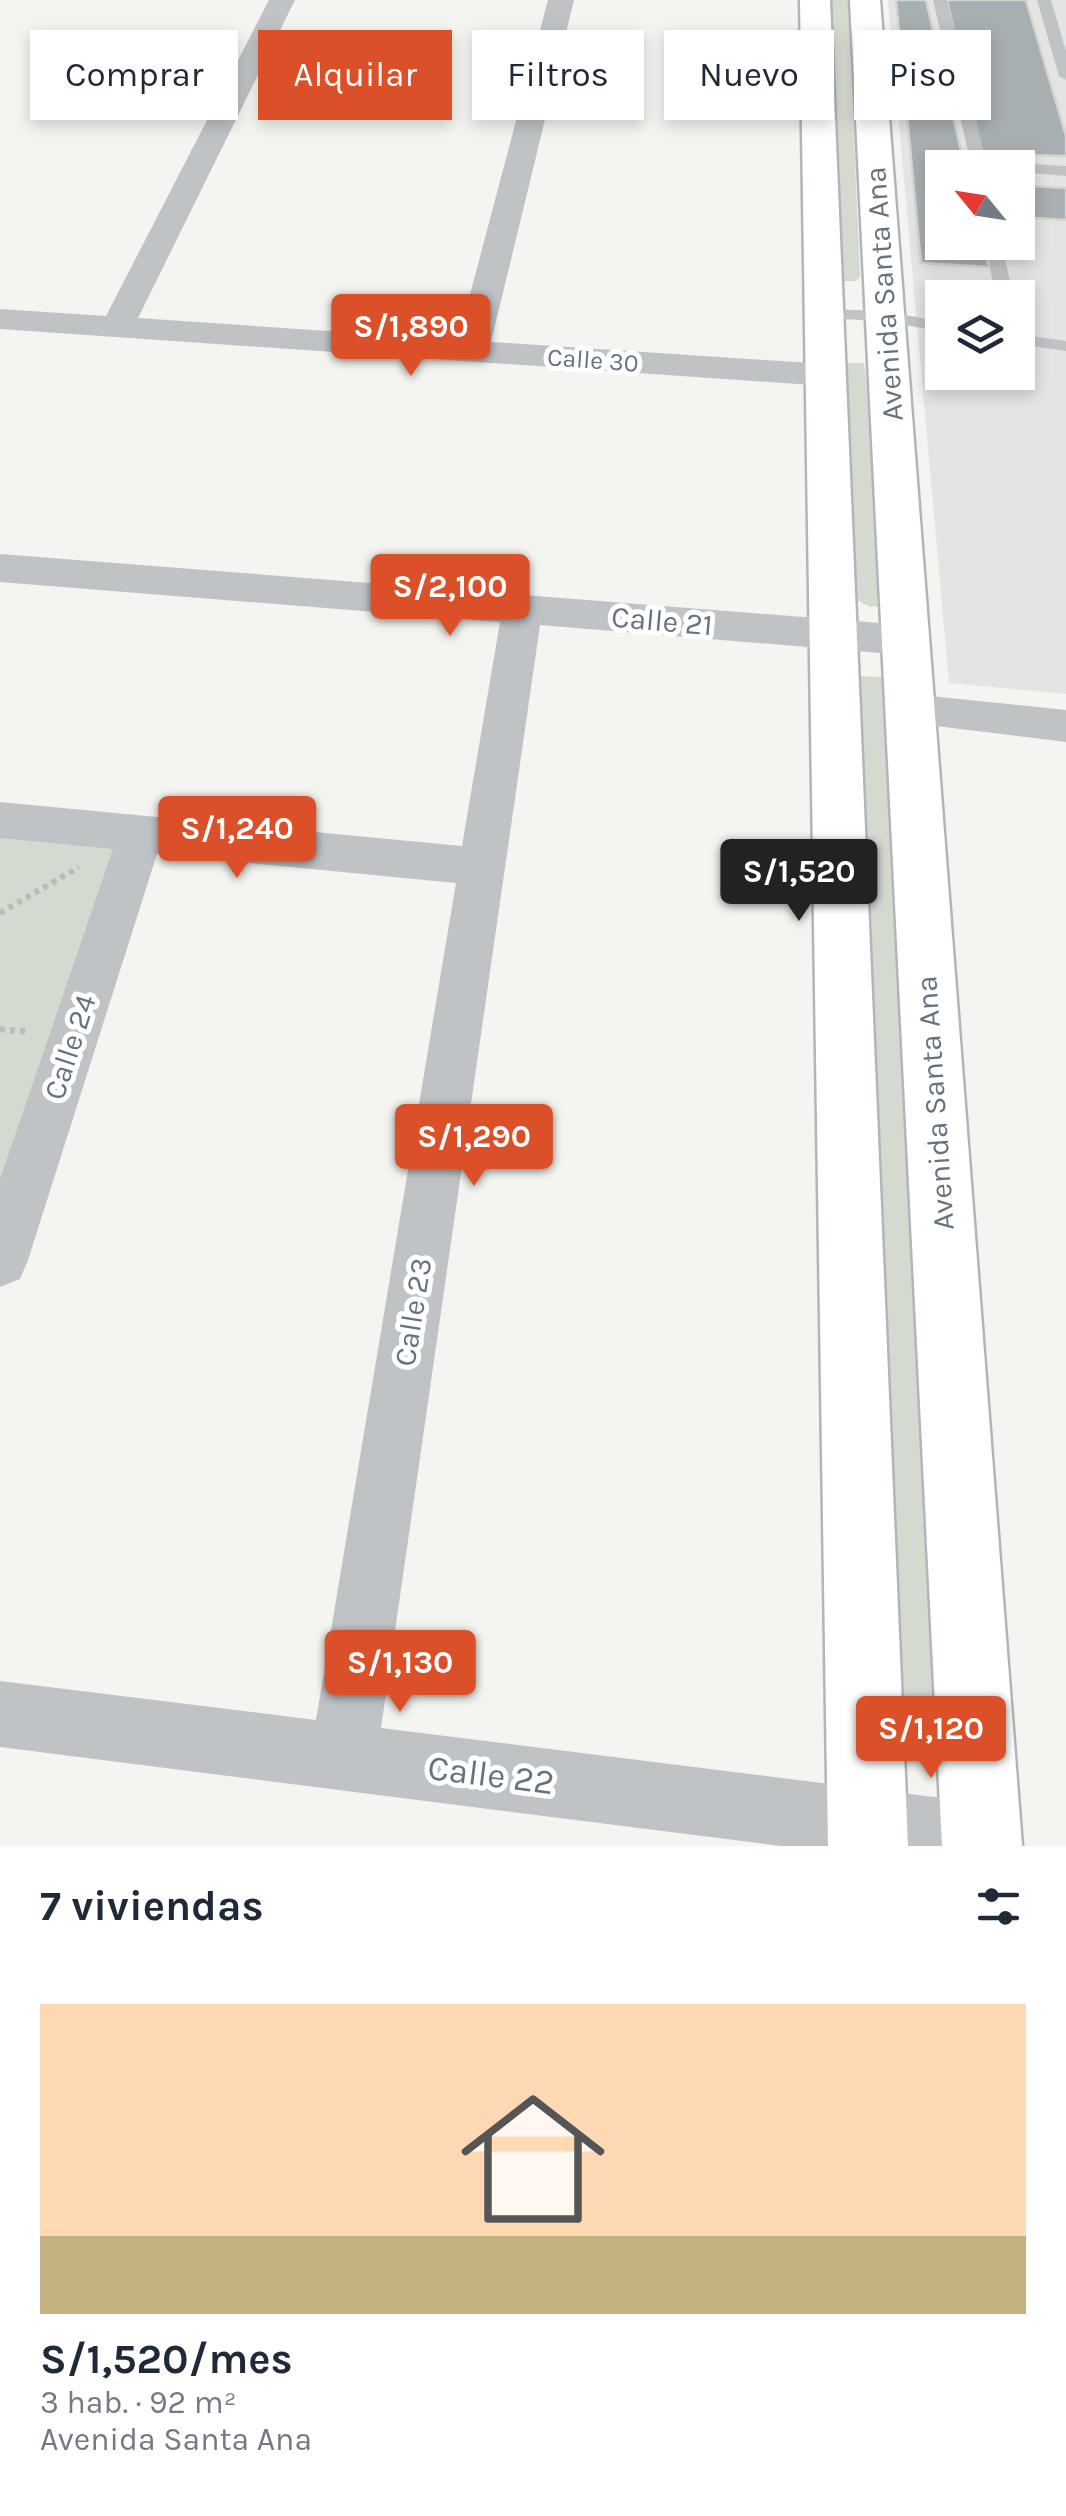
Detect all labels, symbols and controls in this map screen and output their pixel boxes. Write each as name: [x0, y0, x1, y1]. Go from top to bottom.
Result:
chip: Comprar: [30, 30, 238, 120]
chip: Alquilar: [258, 30, 452, 120]
chip: Filtros: [472, 30, 644, 120]
chip: Nuevo: [664, 30, 834, 120]
chip: Piso: [854, 30, 991, 120]
north arrow: [925, 150, 1035, 260]
map controls: [925, 150, 1035, 390]
street label: Avenida Santa Ana: [857, 166, 911, 422]
button: layers: [925, 280, 1035, 390]
pin: S/1,890: [319, 294, 503, 379]
text: S/1,890: [353, 308, 469, 345]
street label: Calle 30: [546, 342, 640, 378]
pin: S/2,100: [358, 554, 542, 639]
text: S/2,100: [393, 568, 507, 605]
street label: Calle 21: [610, 599, 714, 643]
pin: S/1,240: [145, 796, 329, 881]
text: S/1,240: [180, 810, 294, 847]
pin: S/1,520: [707, 839, 891, 924]
text: S/1,520: [742, 853, 856, 890]
street label: Avenida Santa Ana: [908, 975, 962, 1231]
street label: Calle 24: [36, 990, 104, 1104]
pin: S/1,290: [382, 1104, 566, 1189]
text: S/1,290: [417, 1118, 531, 1155]
street label: Calle 23: [387, 1255, 439, 1369]
pin: S/1,130: [308, 1630, 492, 1715]
text: S/1,130: [347, 1644, 453, 1681]
pin: S/1,120: [839, 1696, 1023, 1781]
text: S/1,120: [878, 1710, 984, 1747]
street label: Calle 22: [425, 1747, 557, 1803]
icon: filters: [971, 1879, 1026, 1934]
text: 7 viviendas: [40, 1881, 264, 1931]
icon: home: [443, 2069, 623, 2249]
text: S/1,520/mes: [40, 2334, 293, 2384]
text: 3 hab. · 92 m²: [40, 2384, 236, 2421]
text: Avenida Santa Ana: [40, 2421, 312, 2458]

